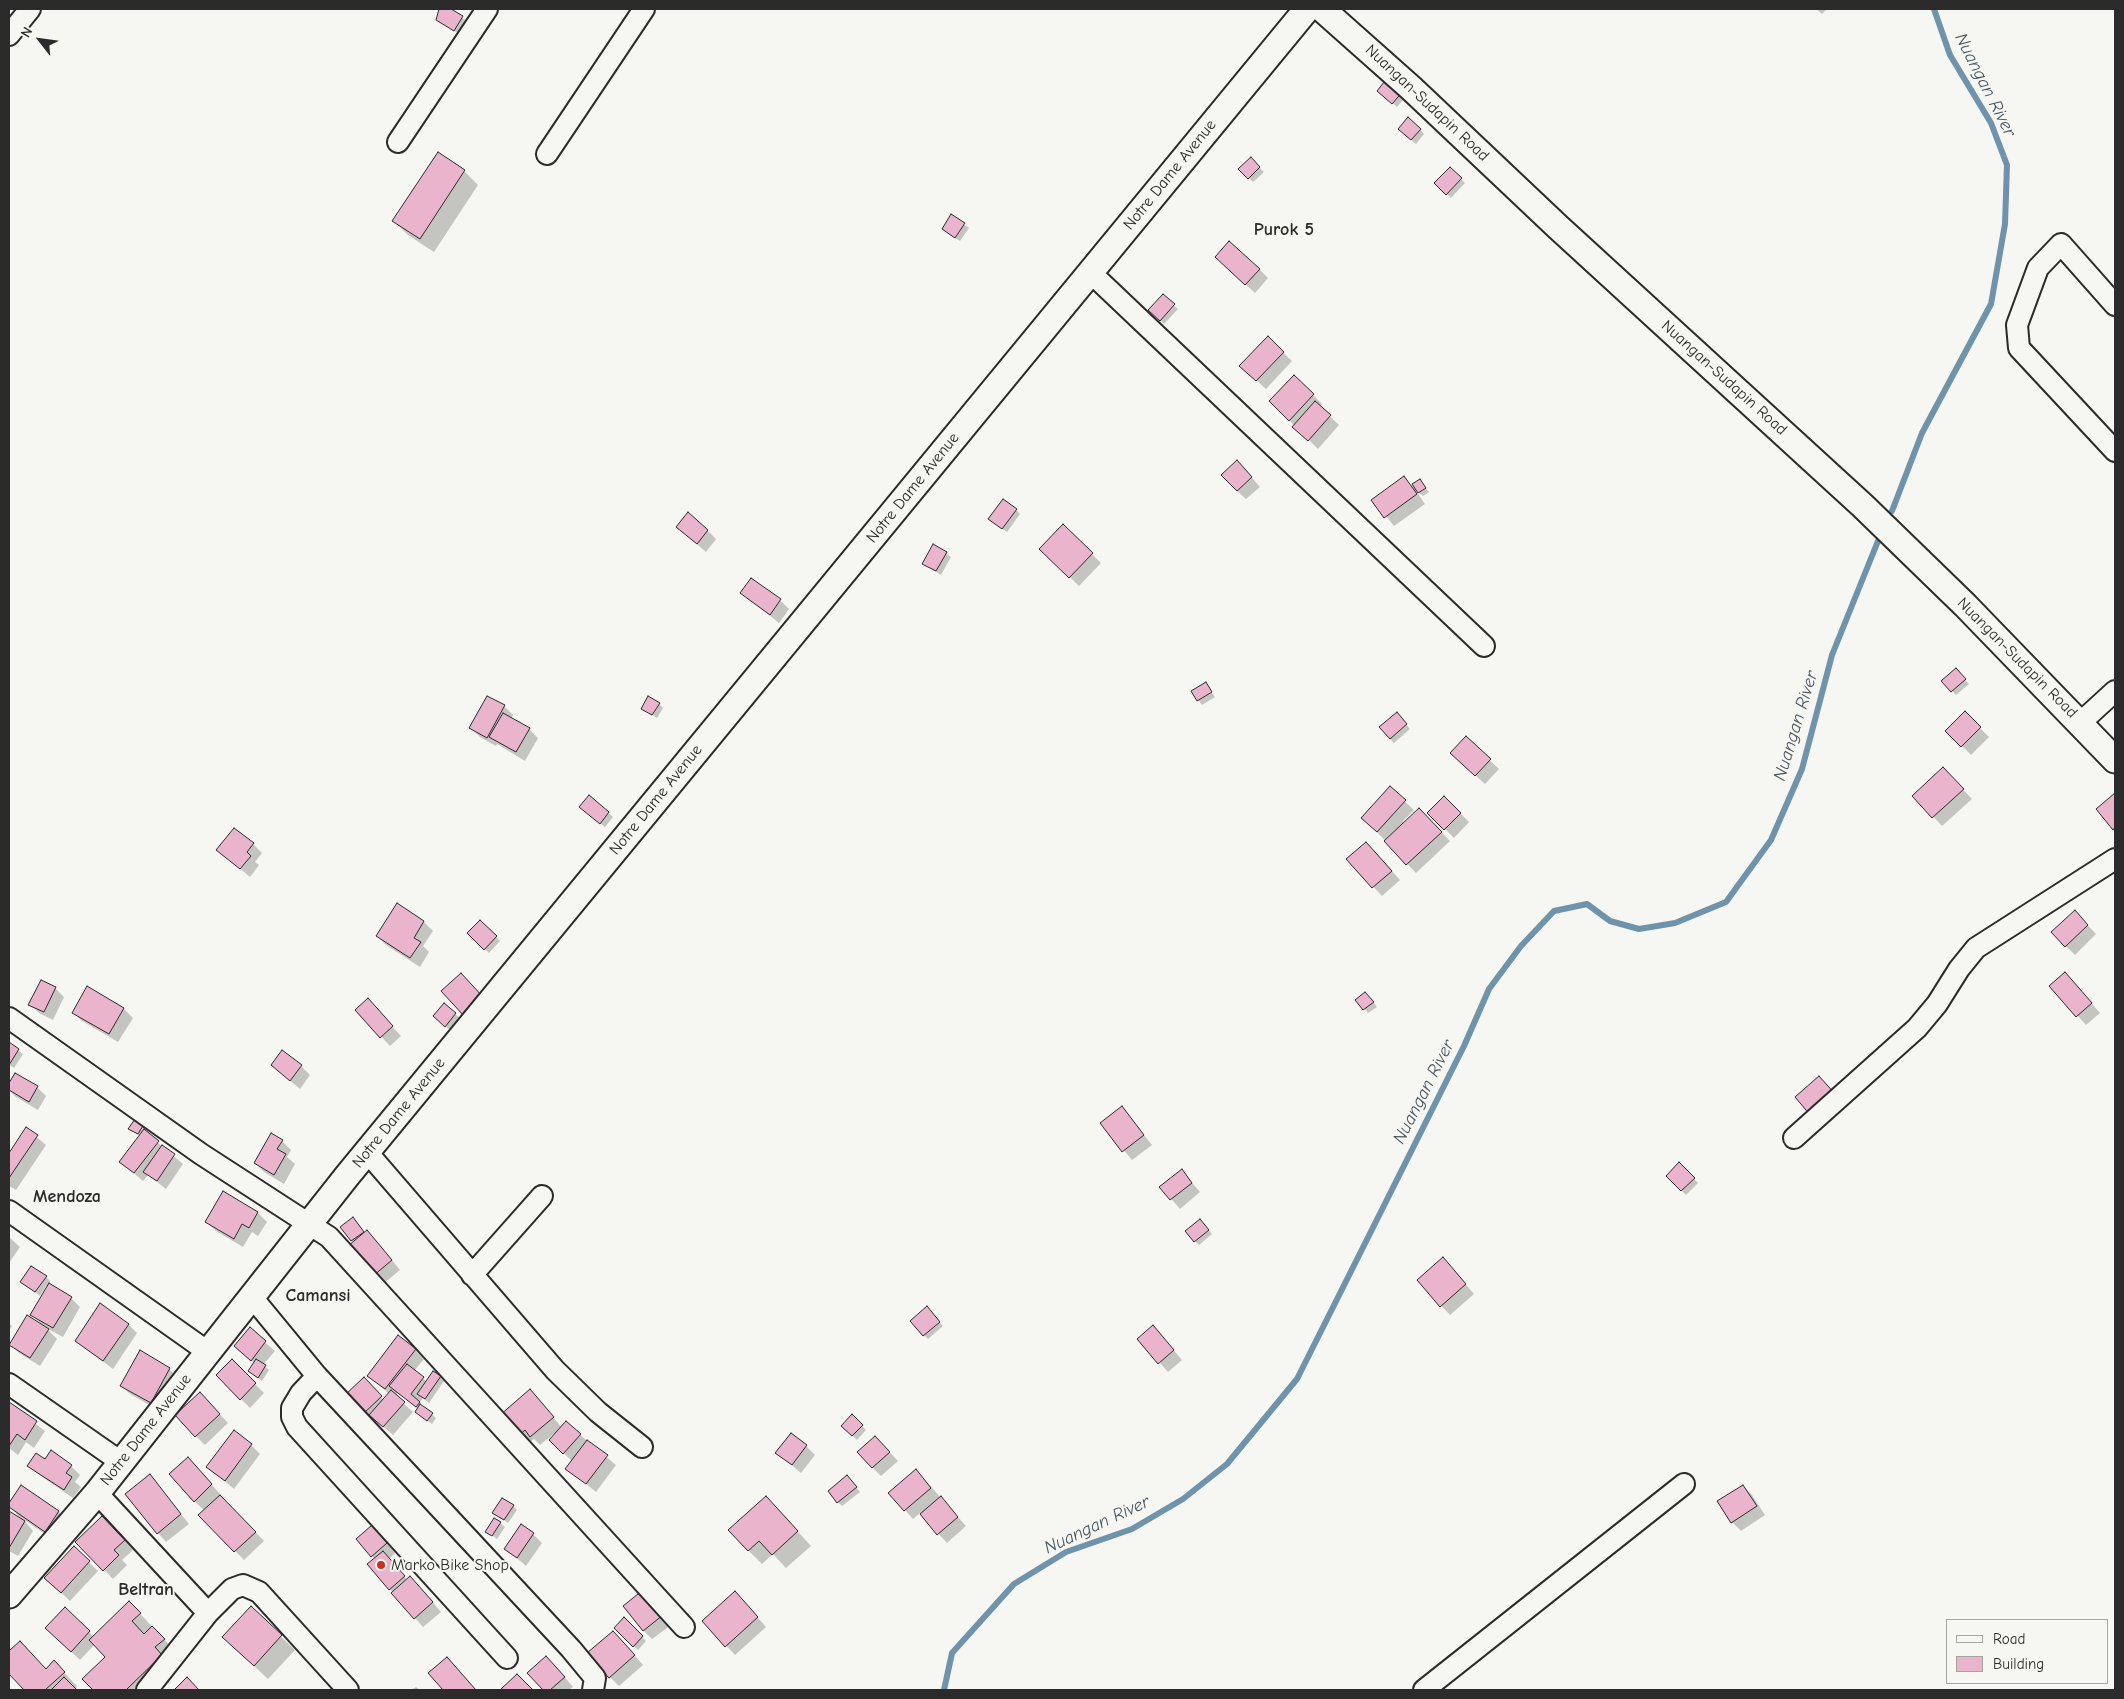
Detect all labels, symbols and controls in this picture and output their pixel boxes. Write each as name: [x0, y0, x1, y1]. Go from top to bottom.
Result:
north arrow: [15, 15, 65, 65]
text: N: [17, 24, 36, 40]
water label: Nuangan River: [1950, 29, 2020, 141]
street label: Nuangan-Sudapin Road: [1361, 41, 1493, 165]
street label: Notre Dame Avenue: [1120, 116, 1220, 234]
district label: Purok 5: [1254, 219, 1314, 241]
street label: Nuangan-Sudapin Road: [1657, 317, 1791, 439]
street label: Notre Dame Avenue: [863, 429, 963, 547]
street label: Nuangan-Sudapin Road: [1953, 594, 2081, 722]
water label: Nuangan River: [1769, 668, 1823, 784]
street label: Notre Dame Avenue: [606, 741, 706, 859]
water label: Nuangan River: [1389, 1036, 1459, 1148]
street label: Notre Dame Avenue: [349, 1054, 449, 1172]
district label: Mendoza: [33, 1186, 101, 1208]
district label: Camansi: [285, 1285, 351, 1307]
street label: Notre Dame Avenue: [96, 1370, 196, 1490]
water label: Nuangan River: [1041, 1491, 1153, 1559]
place label: Marko Bike Shop: [391, 1555, 509, 1575]
marker: Marko Bike Shop: [375, 1559, 387, 1571]
district label: Beltran: [118, 1579, 174, 1601]
legend: [1946, 1619, 2109, 1684]
text: Road: [1993, 1630, 2025, 1648]
text: Building: [1993, 1655, 2044, 1673]

